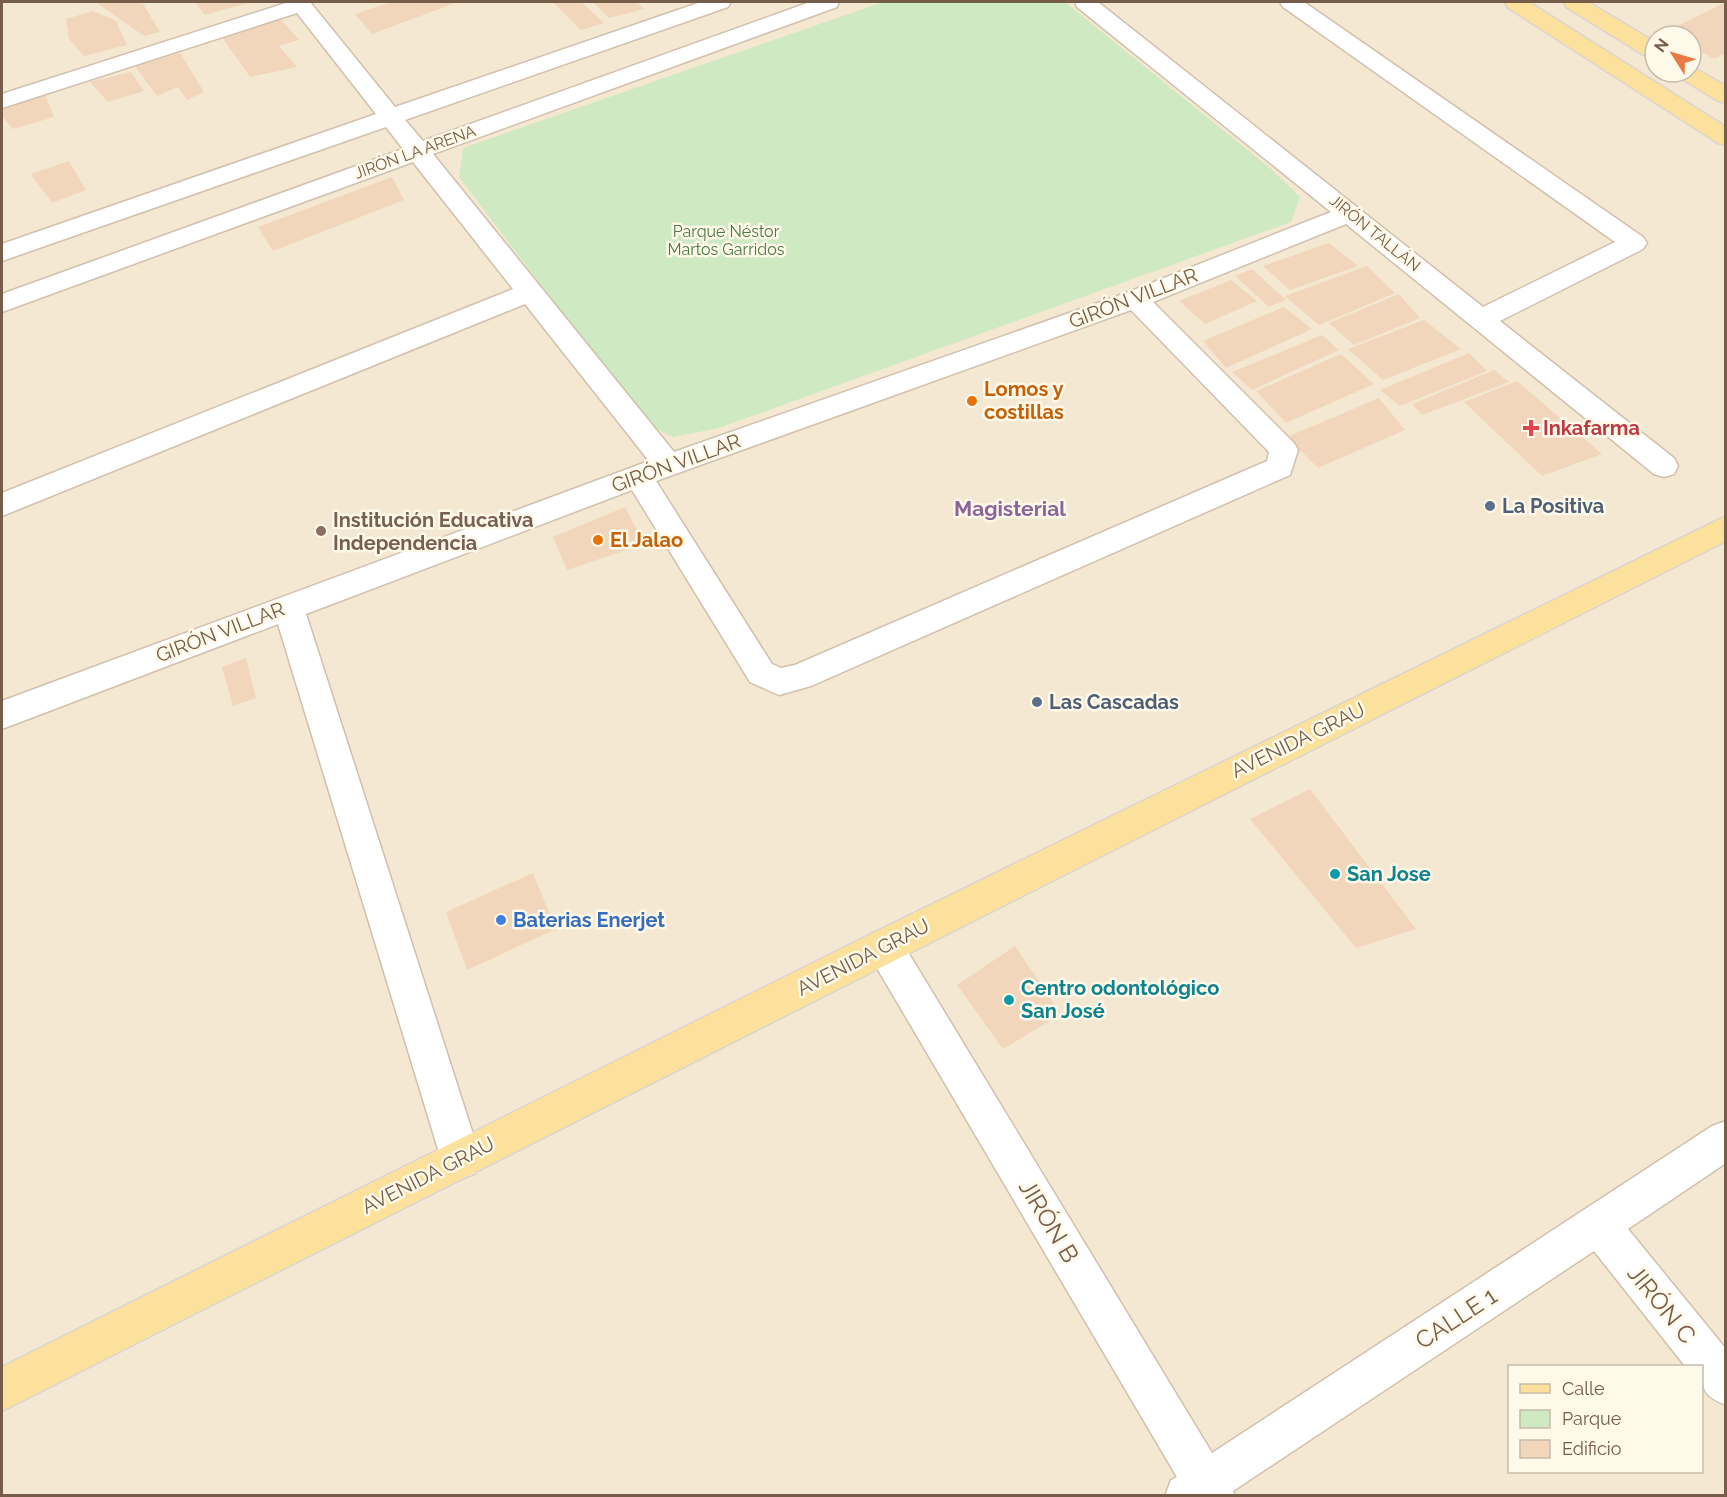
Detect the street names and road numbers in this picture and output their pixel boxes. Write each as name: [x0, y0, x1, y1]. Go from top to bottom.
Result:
street label: JIRÓN LA ARENA: [351, 120, 479, 183]
street label: JIRÓN TALLÁN: [1326, 190, 1425, 275]
street label: GIRÓN VILLAR: [1065, 262, 1201, 334]
street label: GIRÓN VILLAR: [608, 429, 744, 497]
street label: GIRÓN VILLAR: [152, 596, 288, 668]
street label: AVENIDA GRAU: [1227, 697, 1369, 783]
street label: AVENIDA GRAU: [793, 913, 933, 1001]
street label: AVENIDA GRAU: [358, 1131, 498, 1219]
street label: JIRÓN B: [1013, 1174, 1085, 1268]
street label: JIRÓN C: [1622, 1259, 1702, 1349]
street label: CALLE 1: [1410, 1281, 1502, 1355]

